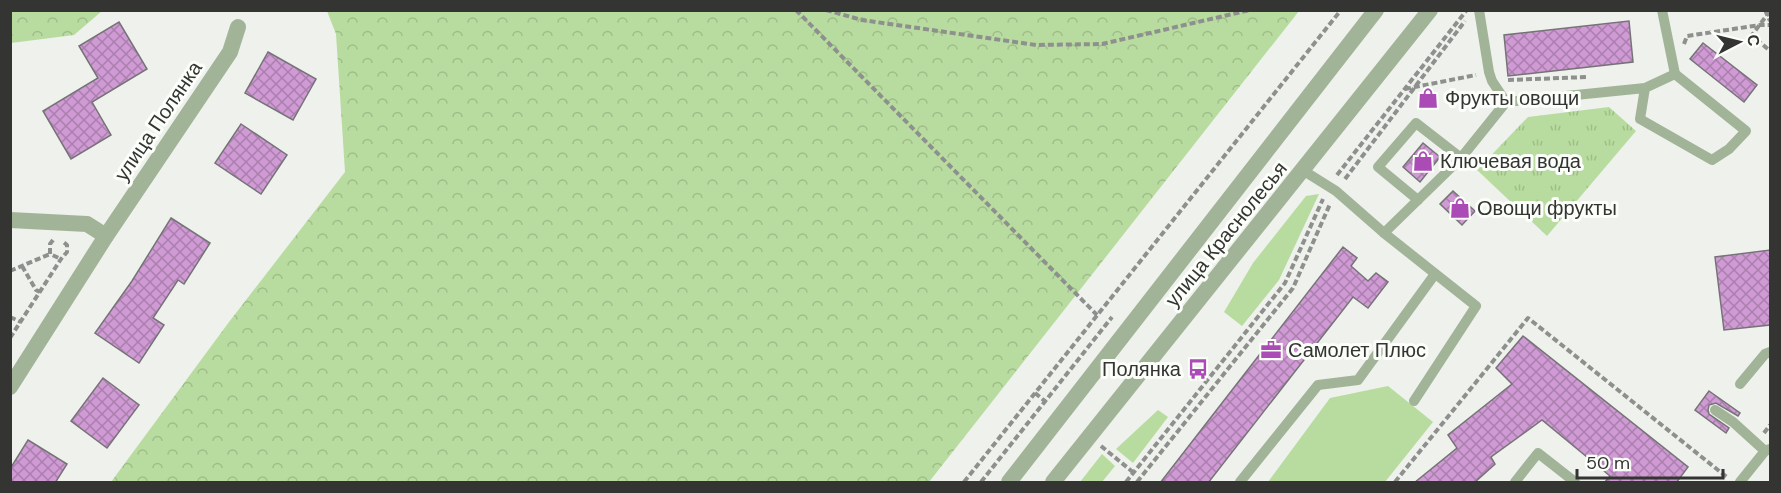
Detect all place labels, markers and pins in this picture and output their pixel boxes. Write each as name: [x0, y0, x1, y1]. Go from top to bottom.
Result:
place label: Фрукты овощи: [1445, 85, 1579, 111]
shop icon: Фрукты овощи: [1416, 86, 1440, 110]
place label: Ключевая вода: [1440, 148, 1582, 174]
shop icon: Ключевая вода: [1411, 149, 1435, 173]
place label: Овощи фрукты: [1477, 195, 1617, 221]
shop icon: Овощи фрукты: [1448, 196, 1472, 220]
place label: Самолет Плюс: [1288, 337, 1426, 363]
office icon: Самолет Плюс: [1259, 338, 1283, 362]
place label: Полянка: [1102, 356, 1182, 382]
bus stop icon: Полянка: [1186, 357, 1210, 381]

